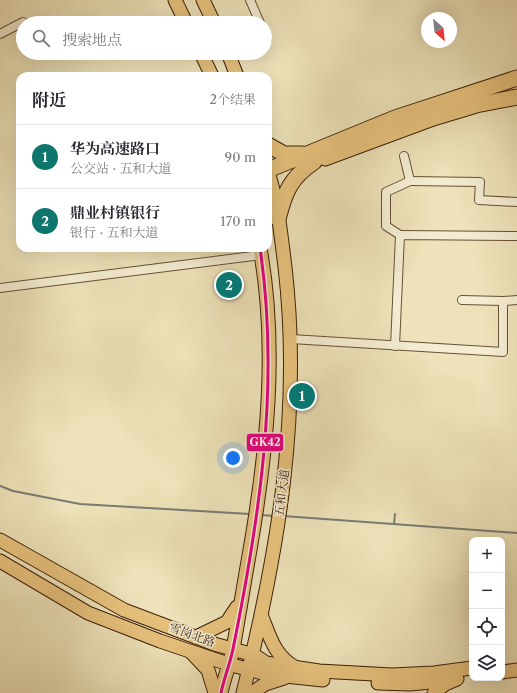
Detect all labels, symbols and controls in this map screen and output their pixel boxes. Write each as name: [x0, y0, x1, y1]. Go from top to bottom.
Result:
north arrow: [421, 12, 457, 48]
search box: [16, 16, 272, 60]
icon: search: [30, 27, 52, 49]
text: 搜索地点: [62, 30, 122, 49]
text: 附近: [32, 90, 66, 110]
text: 2个结果: [210, 91, 256, 107]
text: 华为高速路口: [70, 139, 160, 158]
text: 1: [42, 149, 48, 165]
text: 90 m: [225, 149, 256, 165]
text: 公交站 · 五和大道: [70, 160, 172, 176]
text: 鼎业村镇银行: [70, 203, 160, 222]
text: 2: [41, 213, 49, 229]
text: 170 m: [220, 213, 256, 229]
text: 银行 · 五和大道: [70, 224, 159, 240]
pin: 2: [216, 270, 242, 300]
pin: 1: [289, 381, 315, 411]
line badge: GK42: [246, 433, 284, 452]
text: GK42: [250, 435, 281, 449]
your location: [223, 448, 243, 468]
street label: 五和大道: [271, 468, 292, 518]
map controls: [469, 537, 505, 681]
button: +: [469, 537, 505, 573]
button: −: [469, 573, 505, 609]
button: locate: [469, 609, 505, 645]
street label: 雪岗北路: [167, 619, 217, 650]
button: layers: [469, 645, 505, 681]

